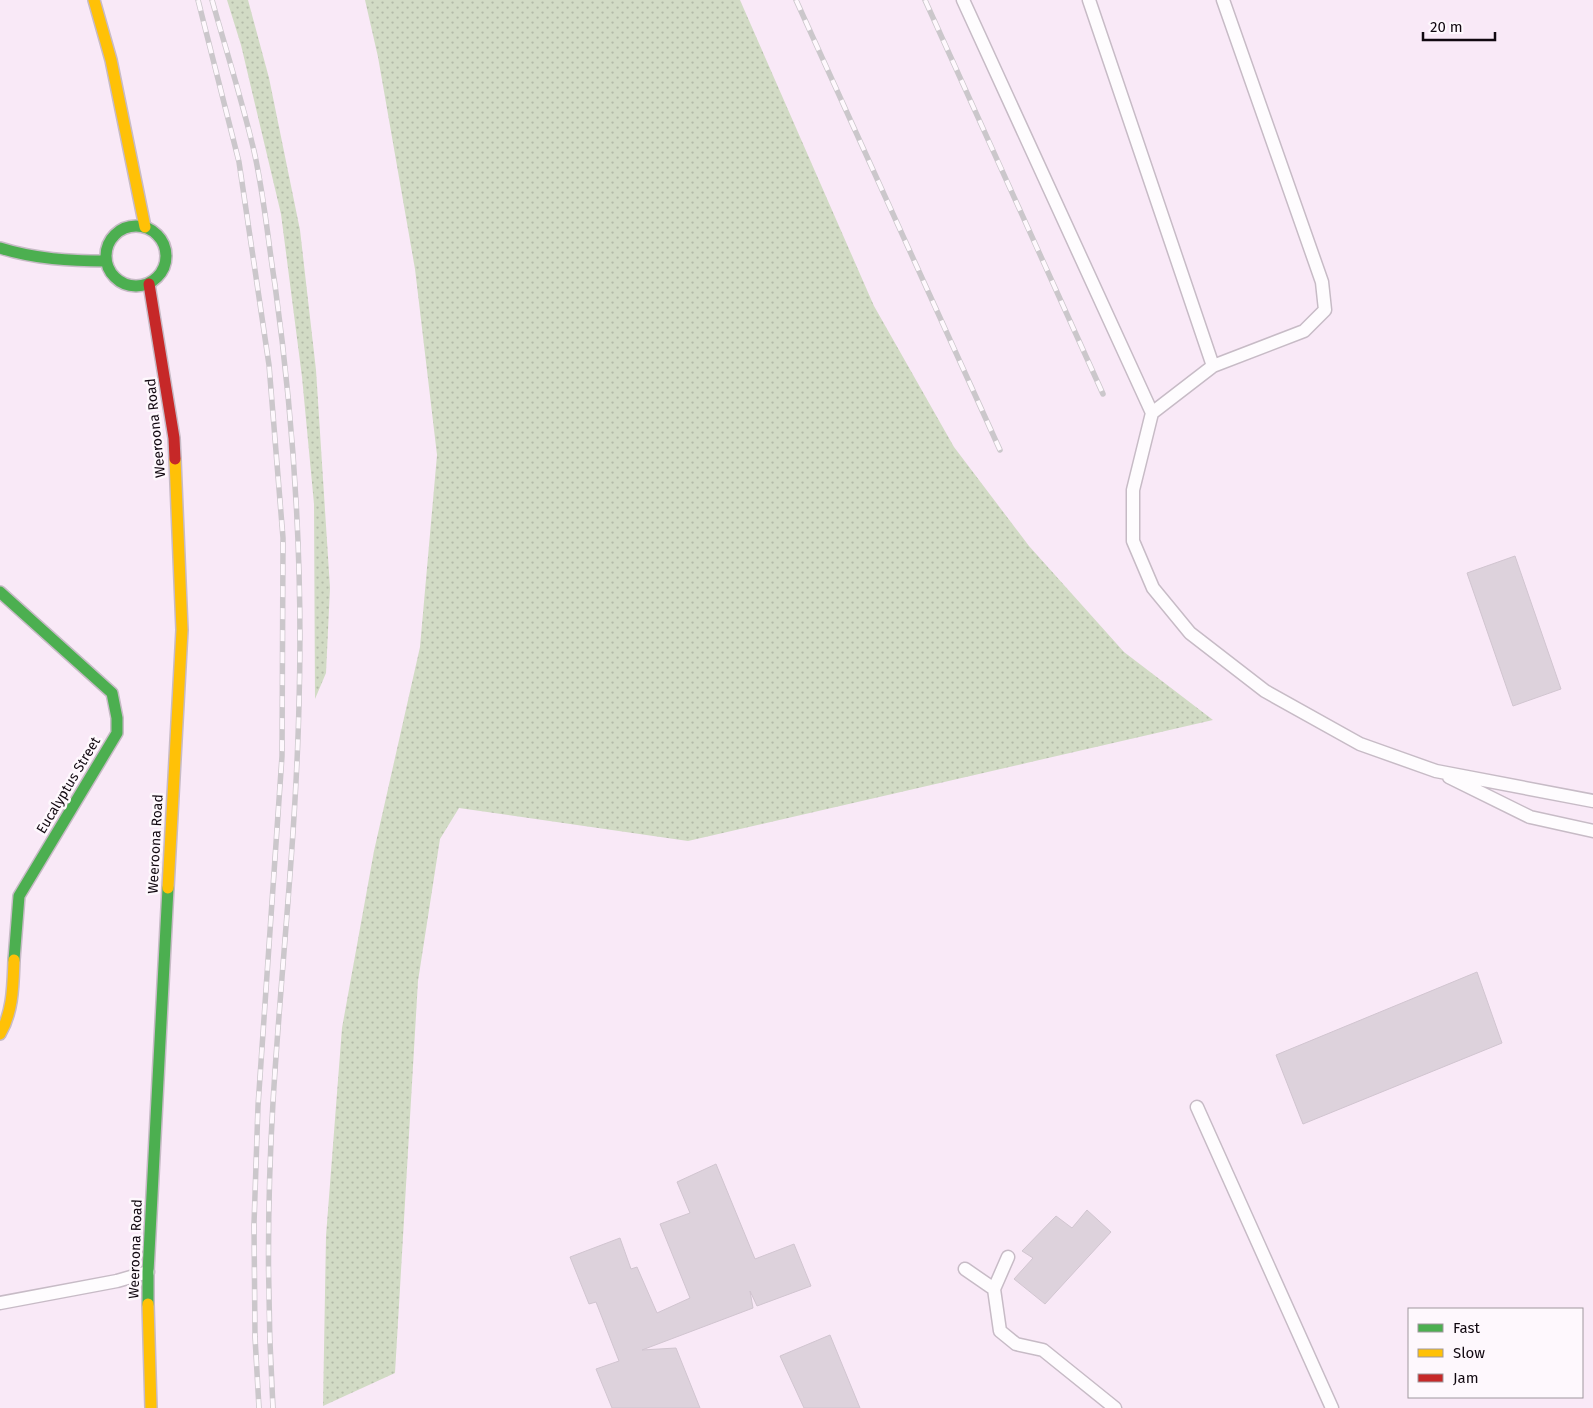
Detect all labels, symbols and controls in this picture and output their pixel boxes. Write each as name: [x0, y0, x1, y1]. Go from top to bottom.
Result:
scale bar: [1423, 10, 1496, 42]
text: 20 m: [1430, 18, 1463, 36]
street label: Weeroona Road: [142, 377, 169, 478]
street label: Eucalyptus Street: [33, 733, 105, 837]
street label: Weeroona Road: [144, 794, 167, 894]
street label: Weeroona Road: [125, 1199, 146, 1299]
legend: [1408, 1308, 1583, 1398]
text: Fast: [1453, 1319, 1480, 1337]
text: Slow: [1453, 1344, 1485, 1362]
text: Jam: [1453, 1369, 1479, 1387]

